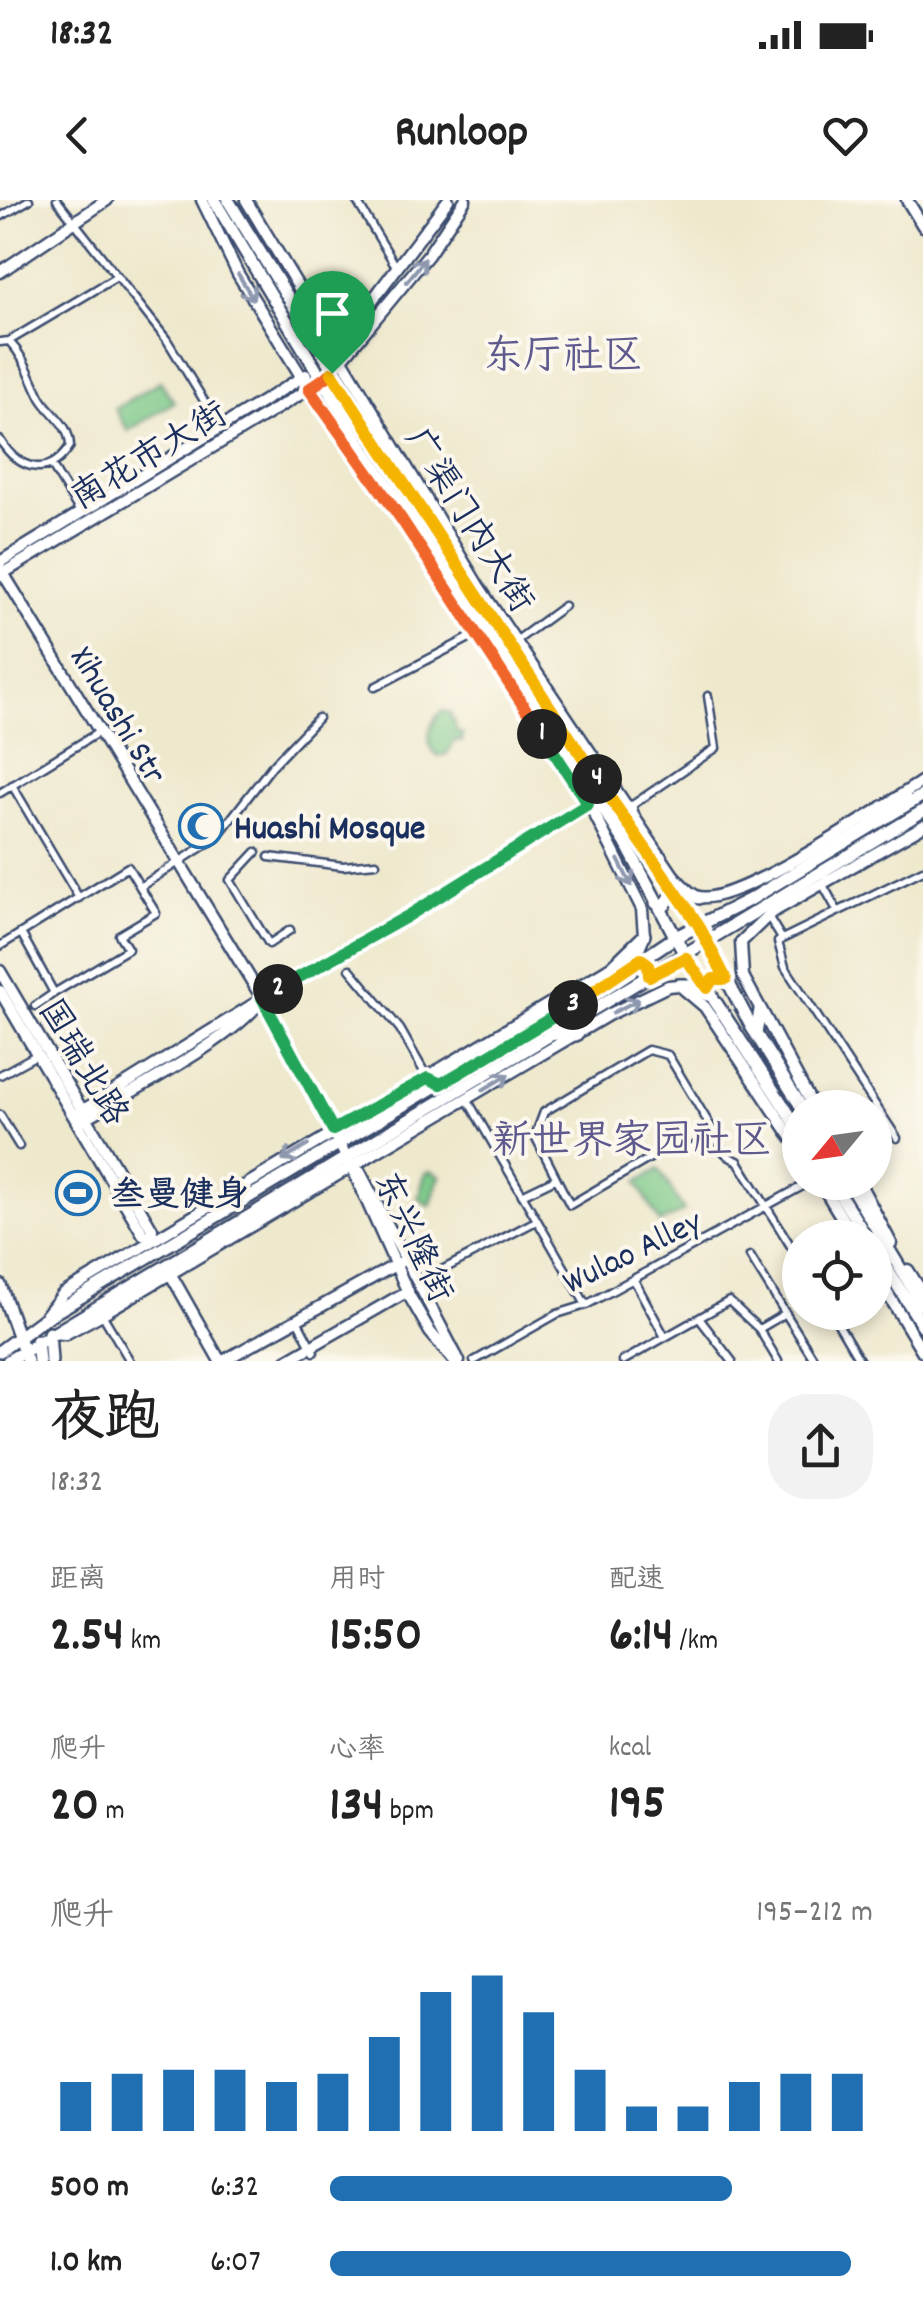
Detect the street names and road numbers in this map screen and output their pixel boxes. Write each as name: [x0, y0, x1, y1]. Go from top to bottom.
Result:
street label: 南花市大街: [63, 392, 238, 525]
street label: 广渠门内大街: [390, 419, 544, 624]
street label: Xihuashi Str: [55, 638, 177, 795]
street label: 国瑞北路: [23, 991, 138, 1136]
street label: 东兴隆街: [358, 1164, 463, 1312]
street label: Wulao Alley: [555, 1199, 712, 1310]

